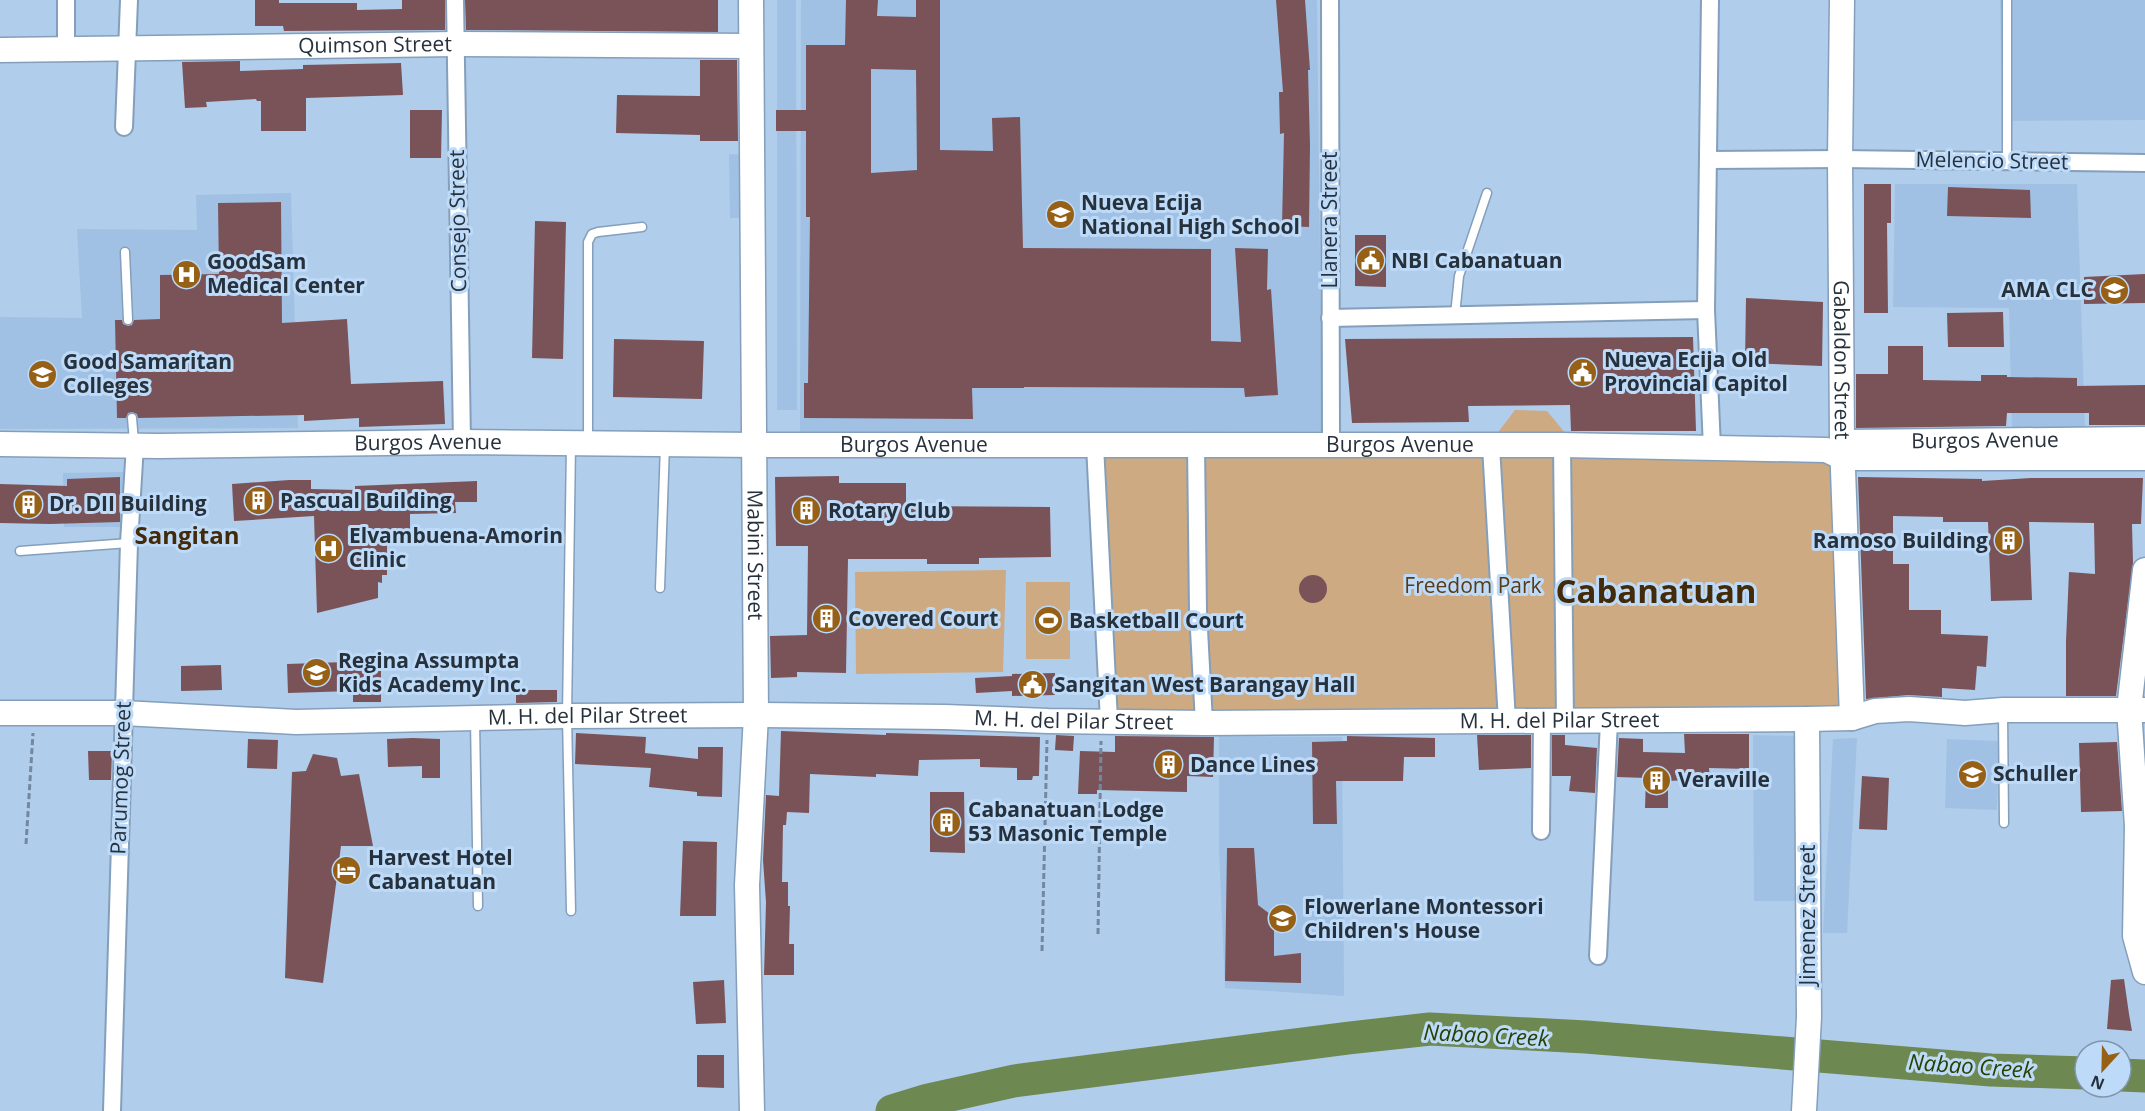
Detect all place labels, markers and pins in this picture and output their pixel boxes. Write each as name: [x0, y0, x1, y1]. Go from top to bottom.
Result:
place label: Nueva Ecija National High School: [1081, 188, 1300, 240]
school or university icon: Nueva Ecija National High School: [1044, 199, 1076, 231]
public building icon: NBI Cabanatuan: [1354, 245, 1386, 277]
place label: NBI Cabanatuan: [1391, 246, 1563, 274]
place label: GoodSam Medical Center: [207, 247, 365, 299]
hospital icon: GoodSam Medical Center: [170, 258, 202, 290]
school or university icon: AMA CLC: [2099, 274, 2131, 306]
place label: AMA CLC: [2001, 275, 2094, 303]
place label: Nueva Ecija Old Provincial Capitol: [1604, 345, 1788, 397]
place label: Good Samaritan Colleges: [63, 347, 232, 399]
public building icon: Nueva Ecija Old Provincial Capitol: [1567, 356, 1599, 388]
school or university icon: Good Samaritan Colleges: [26, 358, 58, 390]
building icon: Pascual Building: [243, 485, 275, 517]
place label: Pascual Building: [280, 486, 452, 514]
building icon: Dr. DII Building: [12, 488, 44, 520]
place label: Dr. DII Building: [49, 489, 207, 517]
building icon: Rotary Club: [791, 495, 823, 527]
place label: Rotary Club: [828, 496, 950, 524]
place label: Elvambuena-Amorin Clinic: [349, 521, 563, 573]
building icon: Ramoso Building: [1993, 525, 2025, 557]
place label: Ramoso Building: [1813, 526, 1988, 554]
hospital icon: Elvambuena-Amorin Clinic: [312, 532, 344, 564]
building icon: Covered Court: [811, 603, 843, 635]
place label: Covered Court: [848, 604, 998, 632]
sports icon: Basketball Court: [1032, 605, 1064, 637]
place label: Basketball Court: [1069, 606, 1244, 634]
place label: Regina Assumpta Kids Academy Inc.: [338, 646, 527, 698]
school or university icon: Regina Assumpta Kids Academy Inc.: [301, 657, 333, 689]
public building icon: Sangitan West Barangay Hall: [1017, 669, 1049, 701]
place label: Sangitan West Barangay Hall: [1054, 670, 1355, 698]
building icon: Dance Lines: [1153, 749, 1185, 781]
place label: Dance Lines: [1190, 750, 1316, 778]
school or university icon: Schuller: [1956, 758, 1988, 790]
place label: Schuller: [1993, 759, 2078, 787]
building icon: Veraville: [1641, 764, 1673, 796]
place label: Veraville: [1678, 765, 1770, 793]
place label: Cabanatuan Lodge 53 Masonic Temple: [968, 795, 1167, 847]
building icon: Cabanatuan Lodge 53 Masonic Temple: [931, 806, 963, 838]
place label: Harvest Hotel Cabanatuan: [368, 843, 513, 895]
hotel icon: Harvest Hotel Cabanatuan: [331, 854, 363, 886]
place label: Flowerlane Montessori Children's House: [1304, 892, 1544, 944]
school or university icon: Flowerlane Montessori Children's House: [1267, 903, 1299, 935]

